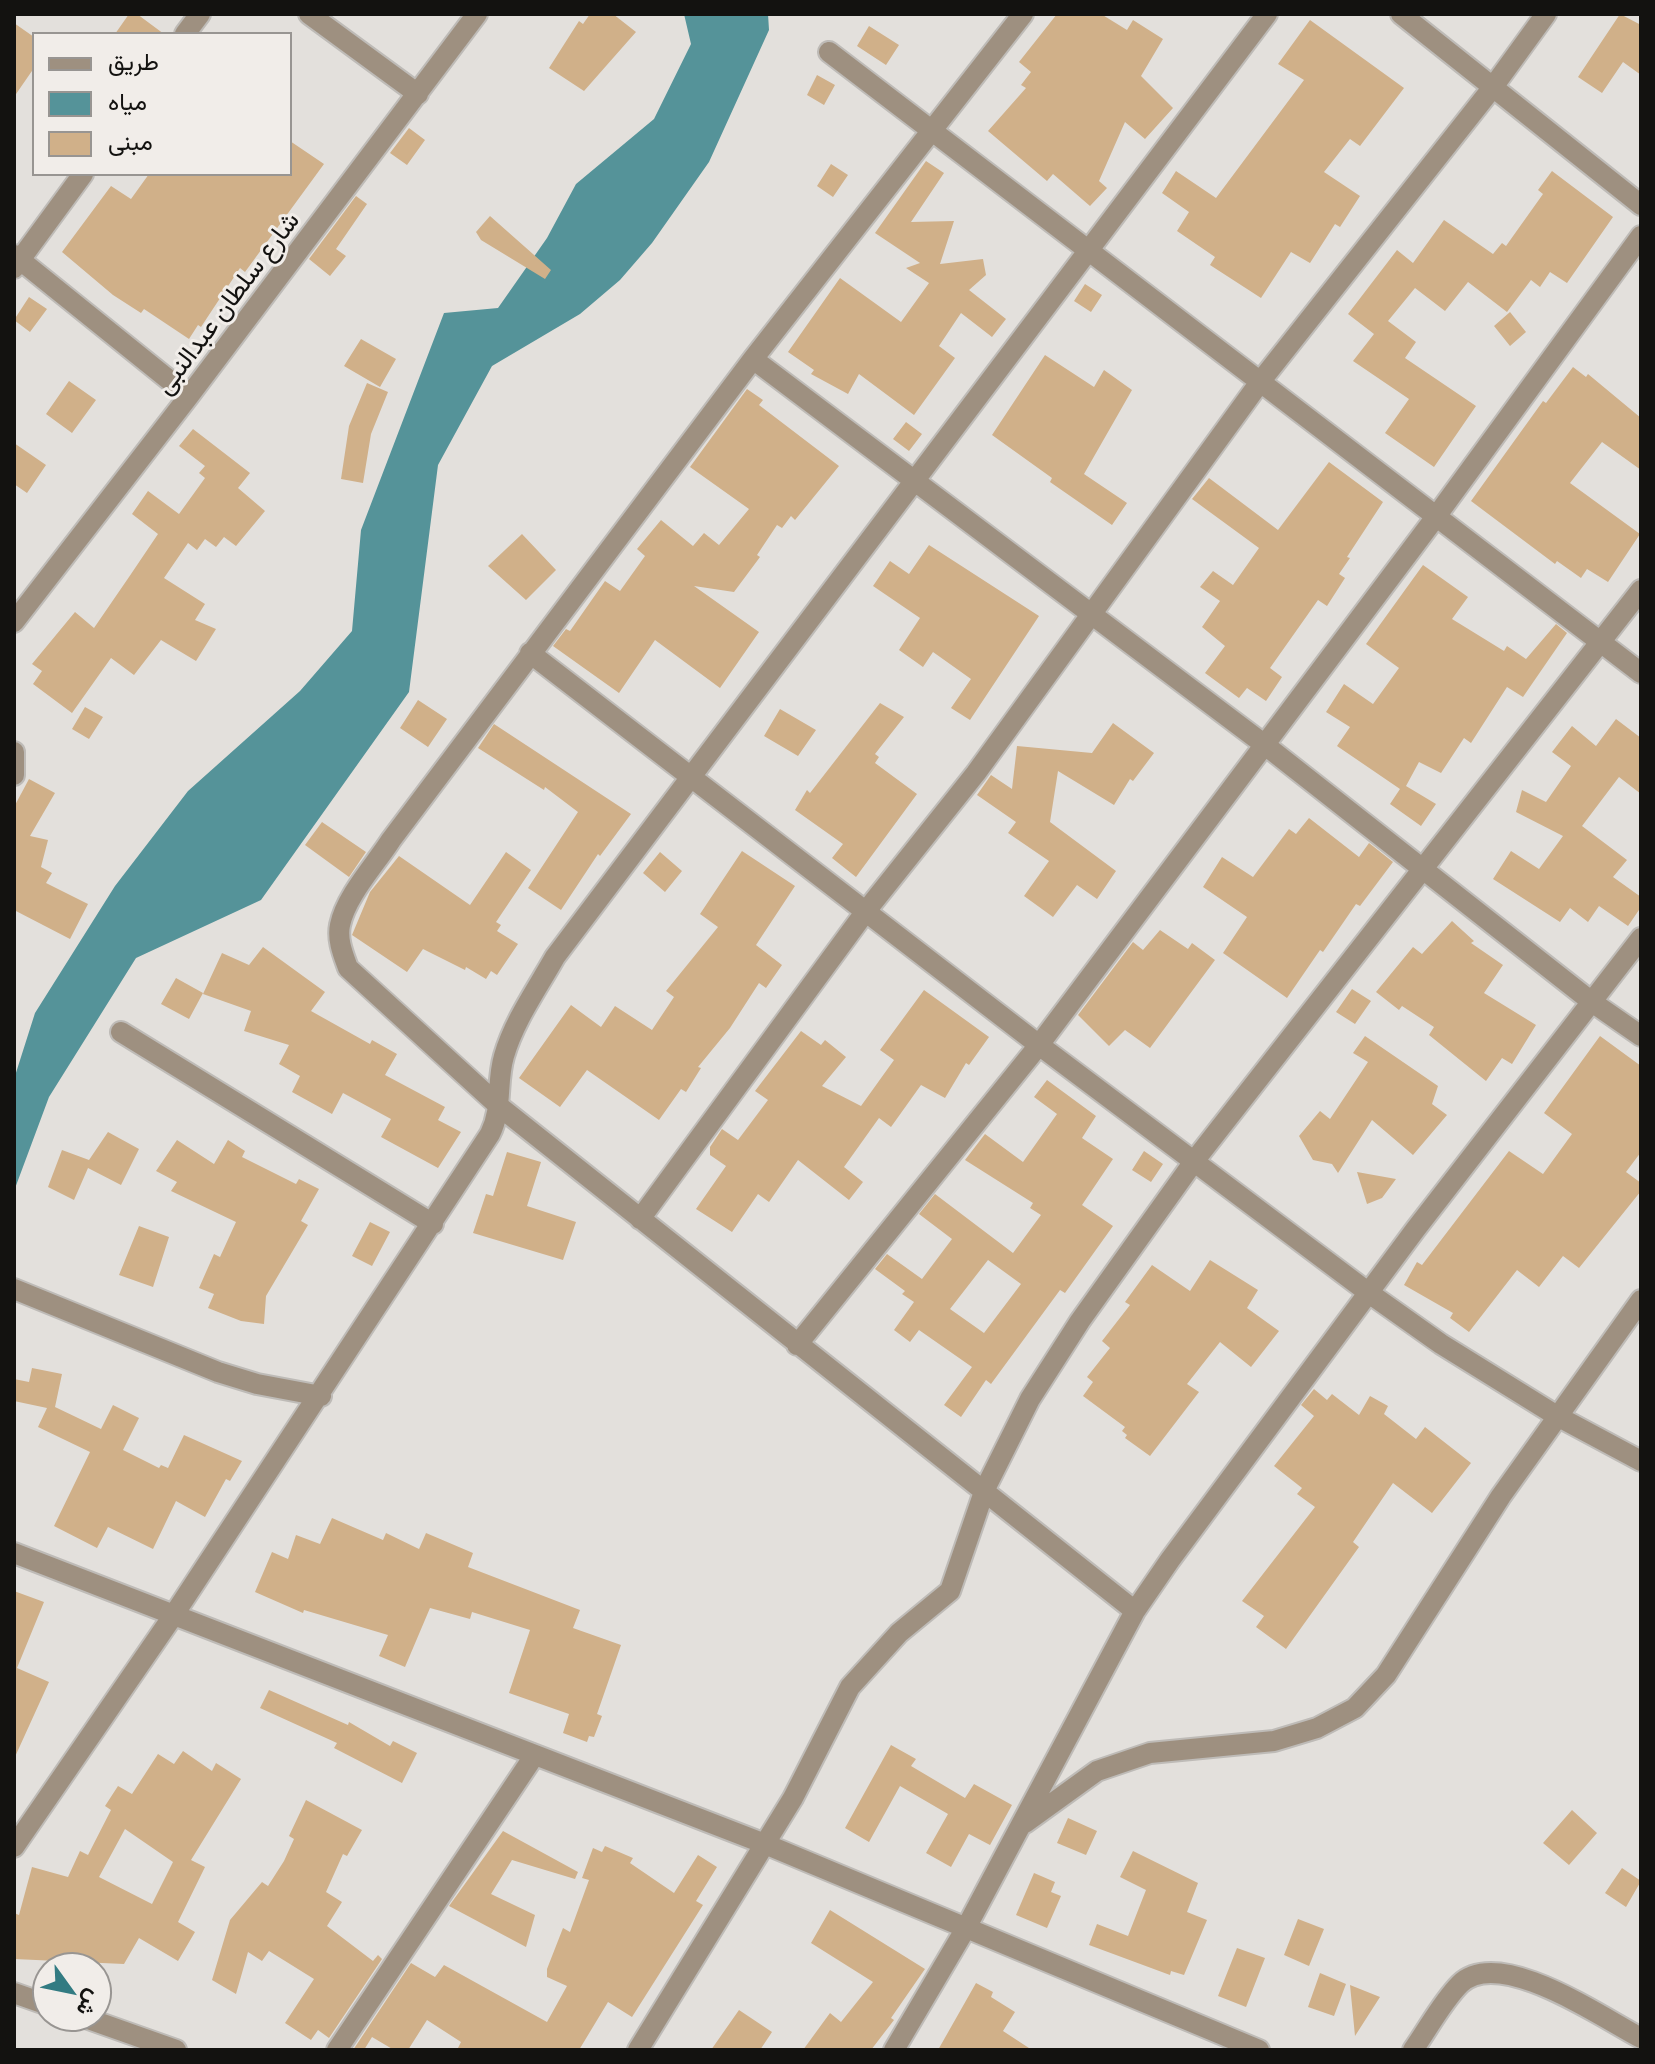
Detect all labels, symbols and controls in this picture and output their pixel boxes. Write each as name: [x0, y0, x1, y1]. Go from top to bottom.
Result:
legend: [32, 32, 292, 176]
text: طريق: [108, 46, 159, 75]
text: مياه: [108, 86, 147, 115]
text: مبنى: [108, 126, 153, 155]
street label: شارع سلطان عبدالنبى: [148, 206, 306, 400]
north arrow: [32, 1952, 112, 2032]
text: ش: [72, 1986, 109, 2022]

